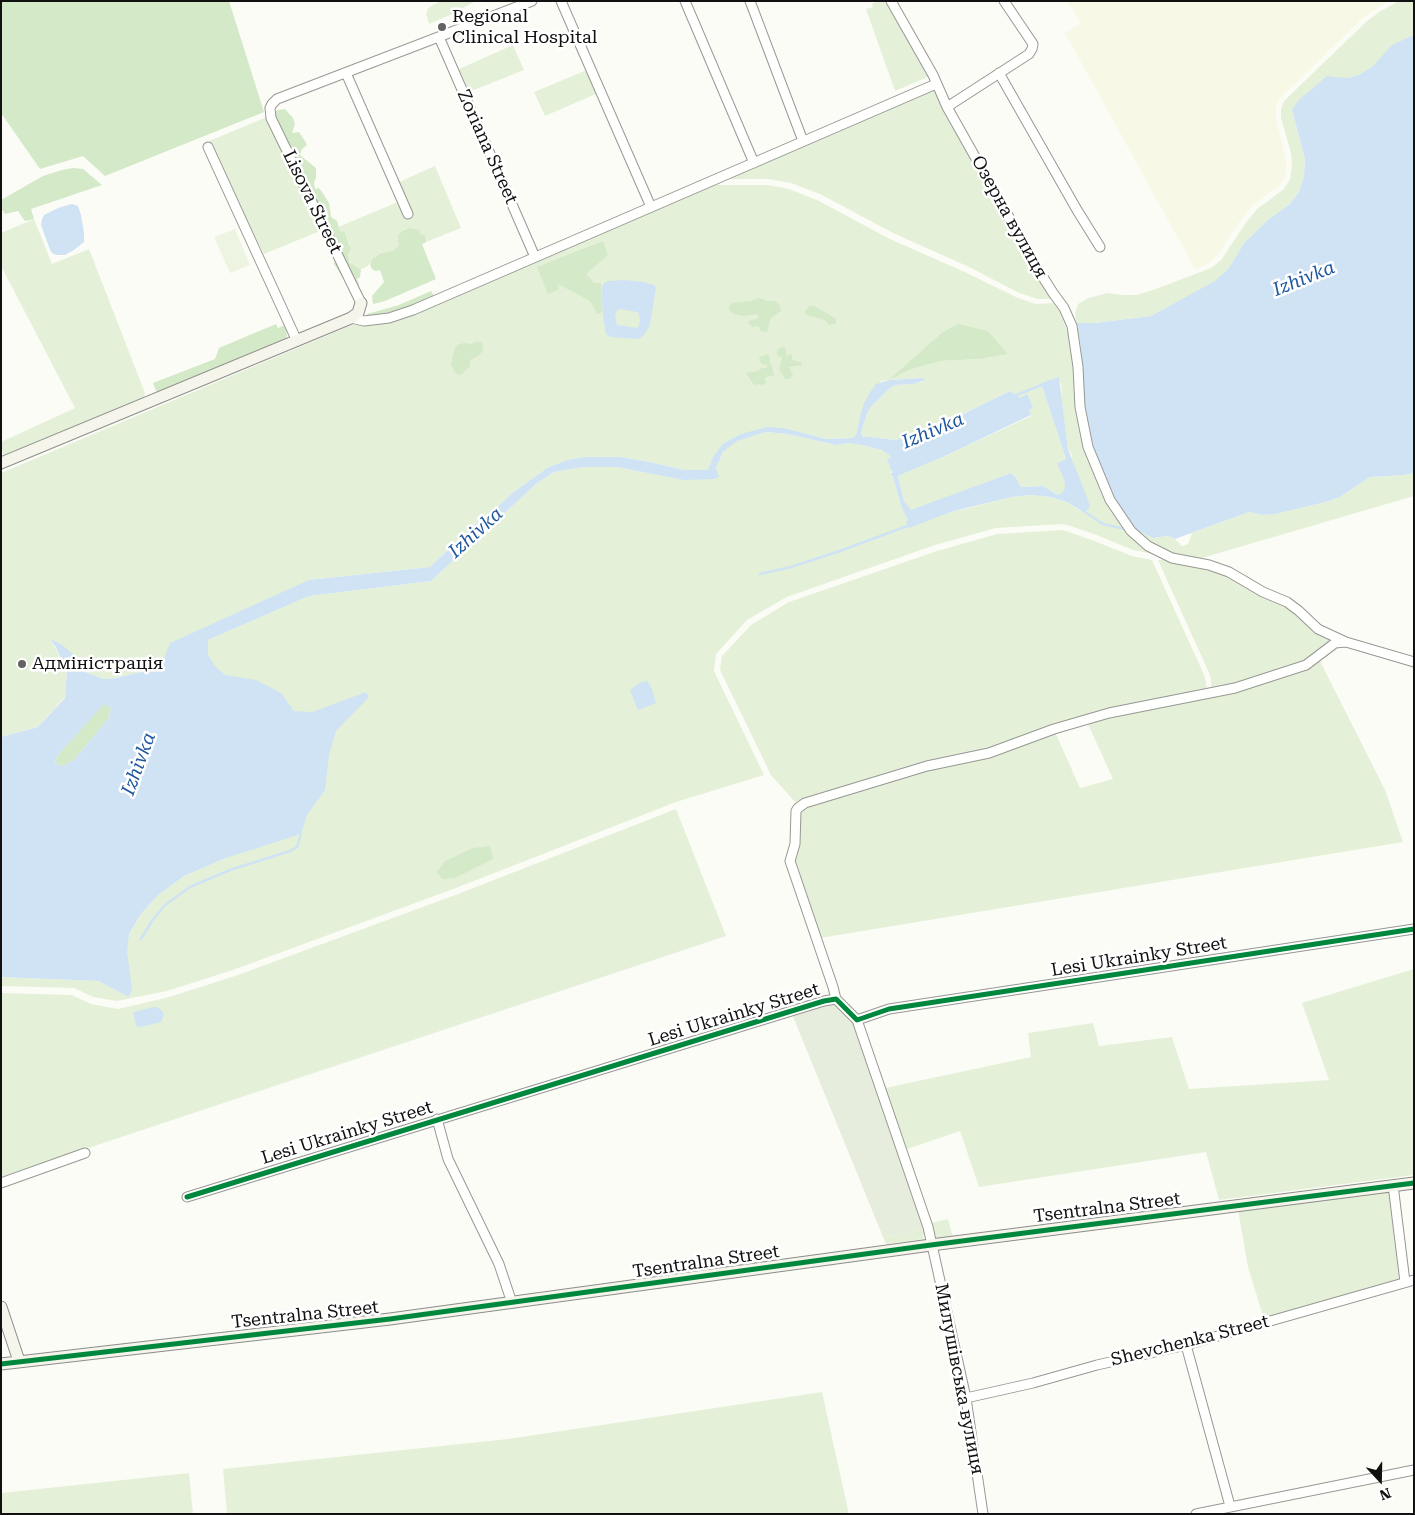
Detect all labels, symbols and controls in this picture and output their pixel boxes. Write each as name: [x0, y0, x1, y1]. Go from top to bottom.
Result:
place label: Regional Clinical Hospital: [452, 6, 597, 48]
marker: Regional Clinical Hospital: [436, 21, 448, 33]
street label: Zoriana Street: [452, 86, 522, 208]
street label: Lisova Street: [278, 147, 346, 257]
street label: Озерна вулиця: [966, 152, 1052, 282]
water label: Izhivka: [1270, 256, 1338, 302]
water label: Izhivka: [899, 408, 967, 454]
water label: Izhivka: [444, 503, 508, 563]
place label: Адміністрація: [32, 653, 163, 675]
marker: Адміністрація: [16, 658, 28, 670]
water label: Izhivka: [117, 730, 161, 798]
street label: Lesi Ukrainky Street: [1049, 932, 1229, 982]
street label: Lesi Ukrainky Street: [646, 979, 822, 1051]
street label: Lesi Ukrainky Street: [259, 1097, 435, 1169]
street label: Tsentralna Street: [1032, 1188, 1182, 1228]
street label: Tsentralna Street: [631, 1241, 781, 1283]
street label: Милушівська вулиця: [930, 1282, 988, 1476]
street label: Tsentralna Street: [230, 1297, 380, 1333]
street label: Shevchenka Street: [1109, 1311, 1271, 1371]
north arrow: [1355, 1455, 1405, 1505]
text: N: [1377, 1485, 1393, 1503]

